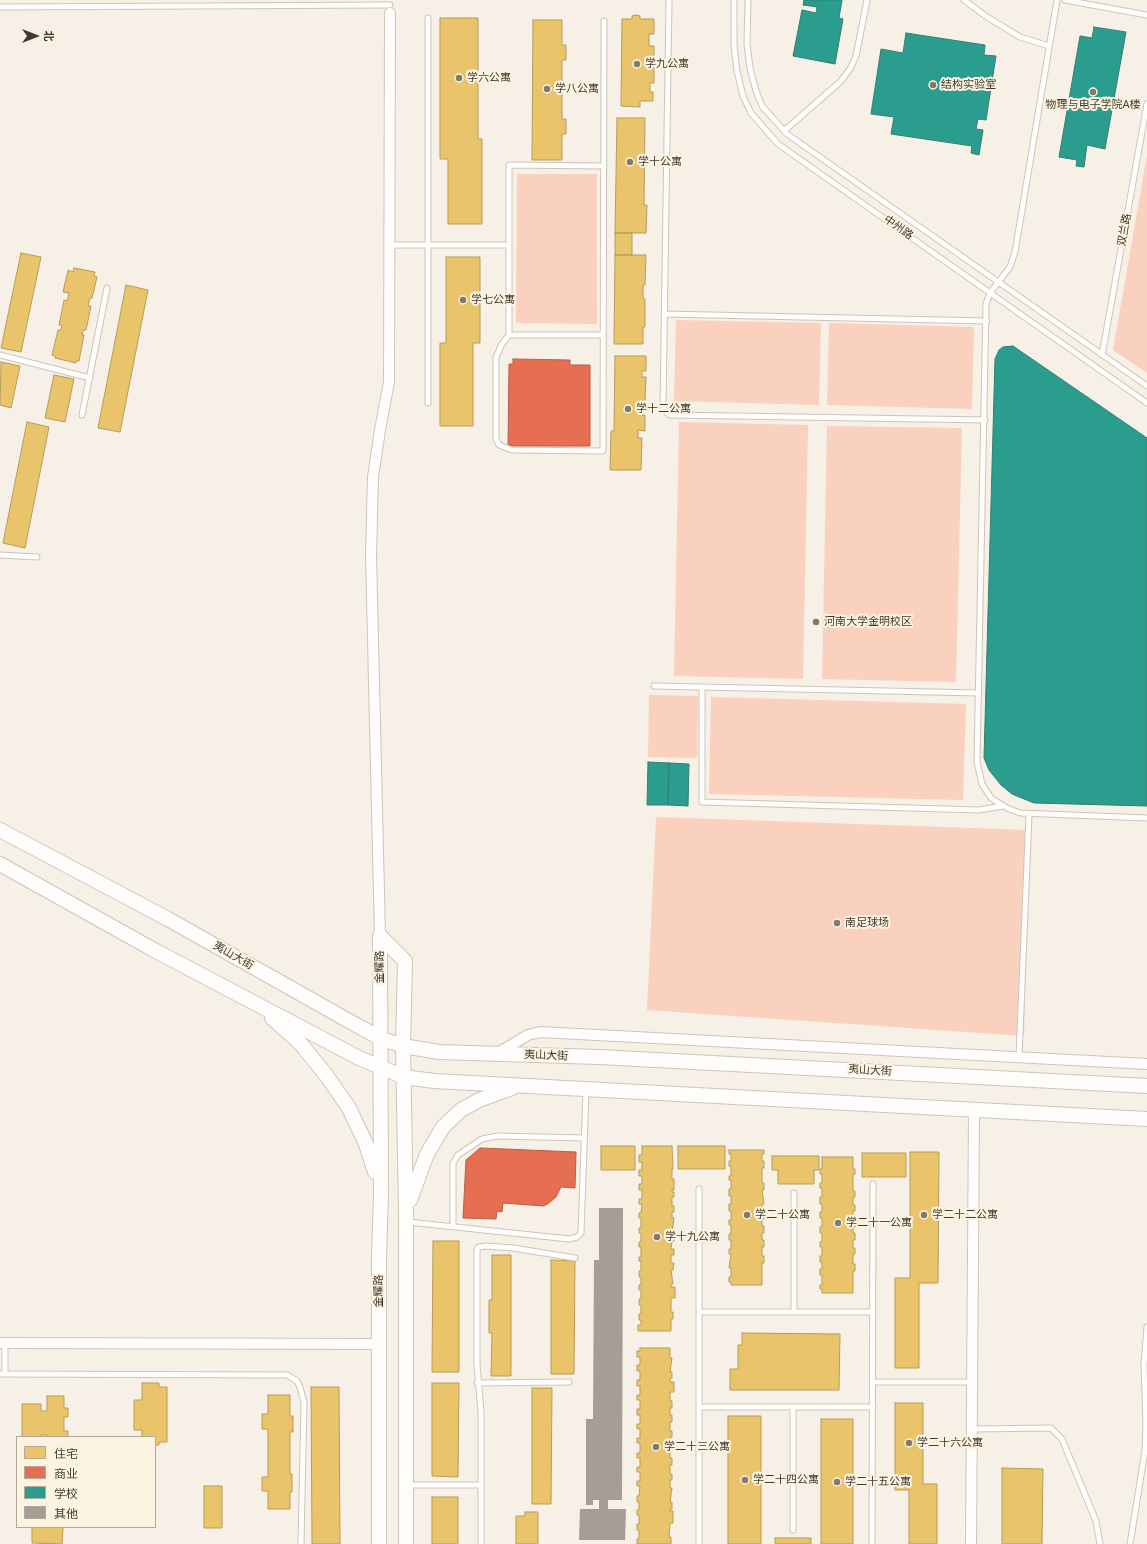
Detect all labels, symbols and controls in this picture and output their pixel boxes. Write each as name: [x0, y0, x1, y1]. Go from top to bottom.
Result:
north arrow: [16, 16, 56, 56]
text: 北: [42, 31, 55, 42]
place label: 学九公寓: [645, 57, 689, 71]
marker: 学九公寓: [632, 59, 642, 69]
place label: 学六公寓: [467, 71, 511, 85]
marker: 学六公寓: [454, 73, 464, 83]
place label: 结构实验室: [941, 78, 996, 92]
marker: 结构实验室: [928, 80, 938, 90]
place label: 学八公寓: [555, 82, 599, 96]
marker: 学八公寓: [542, 84, 552, 94]
marker: 物理与电子学院A楼: [1088, 87, 1098, 97]
place label: 物理与电子学院A楼: [1045, 98, 1141, 112]
place label: 学十公寓: [638, 155, 682, 169]
marker: 学十公寓: [625, 157, 635, 167]
street label: 中州路: [881, 213, 915, 243]
street label: 双兰路: [1116, 213, 1134, 247]
place label: 学七公寓: [471, 293, 515, 307]
marker: 学七公寓: [458, 295, 468, 305]
place label: 学十二公寓: [636, 402, 691, 416]
marker: 学十二公寓: [623, 404, 633, 414]
place label: 河南大学金明校区: [824, 615, 912, 629]
marker: 河南大学金明校区: [811, 617, 821, 627]
place label: 南足球场: [845, 916, 889, 930]
marker: 南足球场: [832, 918, 842, 928]
street label: 夷山大街: [211, 939, 255, 973]
street label: 金耀路: [373, 951, 387, 983]
street label: 夷山大街: [524, 1049, 568, 1063]
street label: 夷山大街: [848, 1063, 892, 1079]
place label: 学二十公寓: [755, 1208, 810, 1222]
place label: 学二十二公寓: [932, 1208, 998, 1222]
marker: 学二十公寓: [742, 1210, 752, 1220]
marker: 学二十二公寓: [919, 1210, 929, 1220]
place label: 学二十一公寓: [846, 1216, 912, 1230]
marker: 学二十一公寓: [833, 1218, 843, 1228]
place label: 学十九公寓: [665, 1230, 720, 1244]
marker: 学十九公寓: [652, 1232, 662, 1242]
street label: 金耀路: [372, 1275, 386, 1307]
legend: [16, 1436, 156, 1528]
place label: 学二十六公寓: [917, 1436, 983, 1450]
marker: 学二十六公寓: [904, 1438, 914, 1448]
place label: 学二十三公寓: [664, 1440, 730, 1454]
marker: 学二十三公寓: [651, 1442, 661, 1452]
text: 住宅: [54, 1447, 78, 1461]
text: 商业: [54, 1467, 78, 1481]
place label: 学二十四公寓: [753, 1473, 819, 1487]
marker: 学二十四公寓: [740, 1475, 750, 1485]
place label: 学二十五公寓: [845, 1475, 911, 1489]
marker: 学二十五公寓: [832, 1477, 842, 1487]
text: 学校: [54, 1487, 78, 1501]
text: 其他: [54, 1507, 78, 1521]

